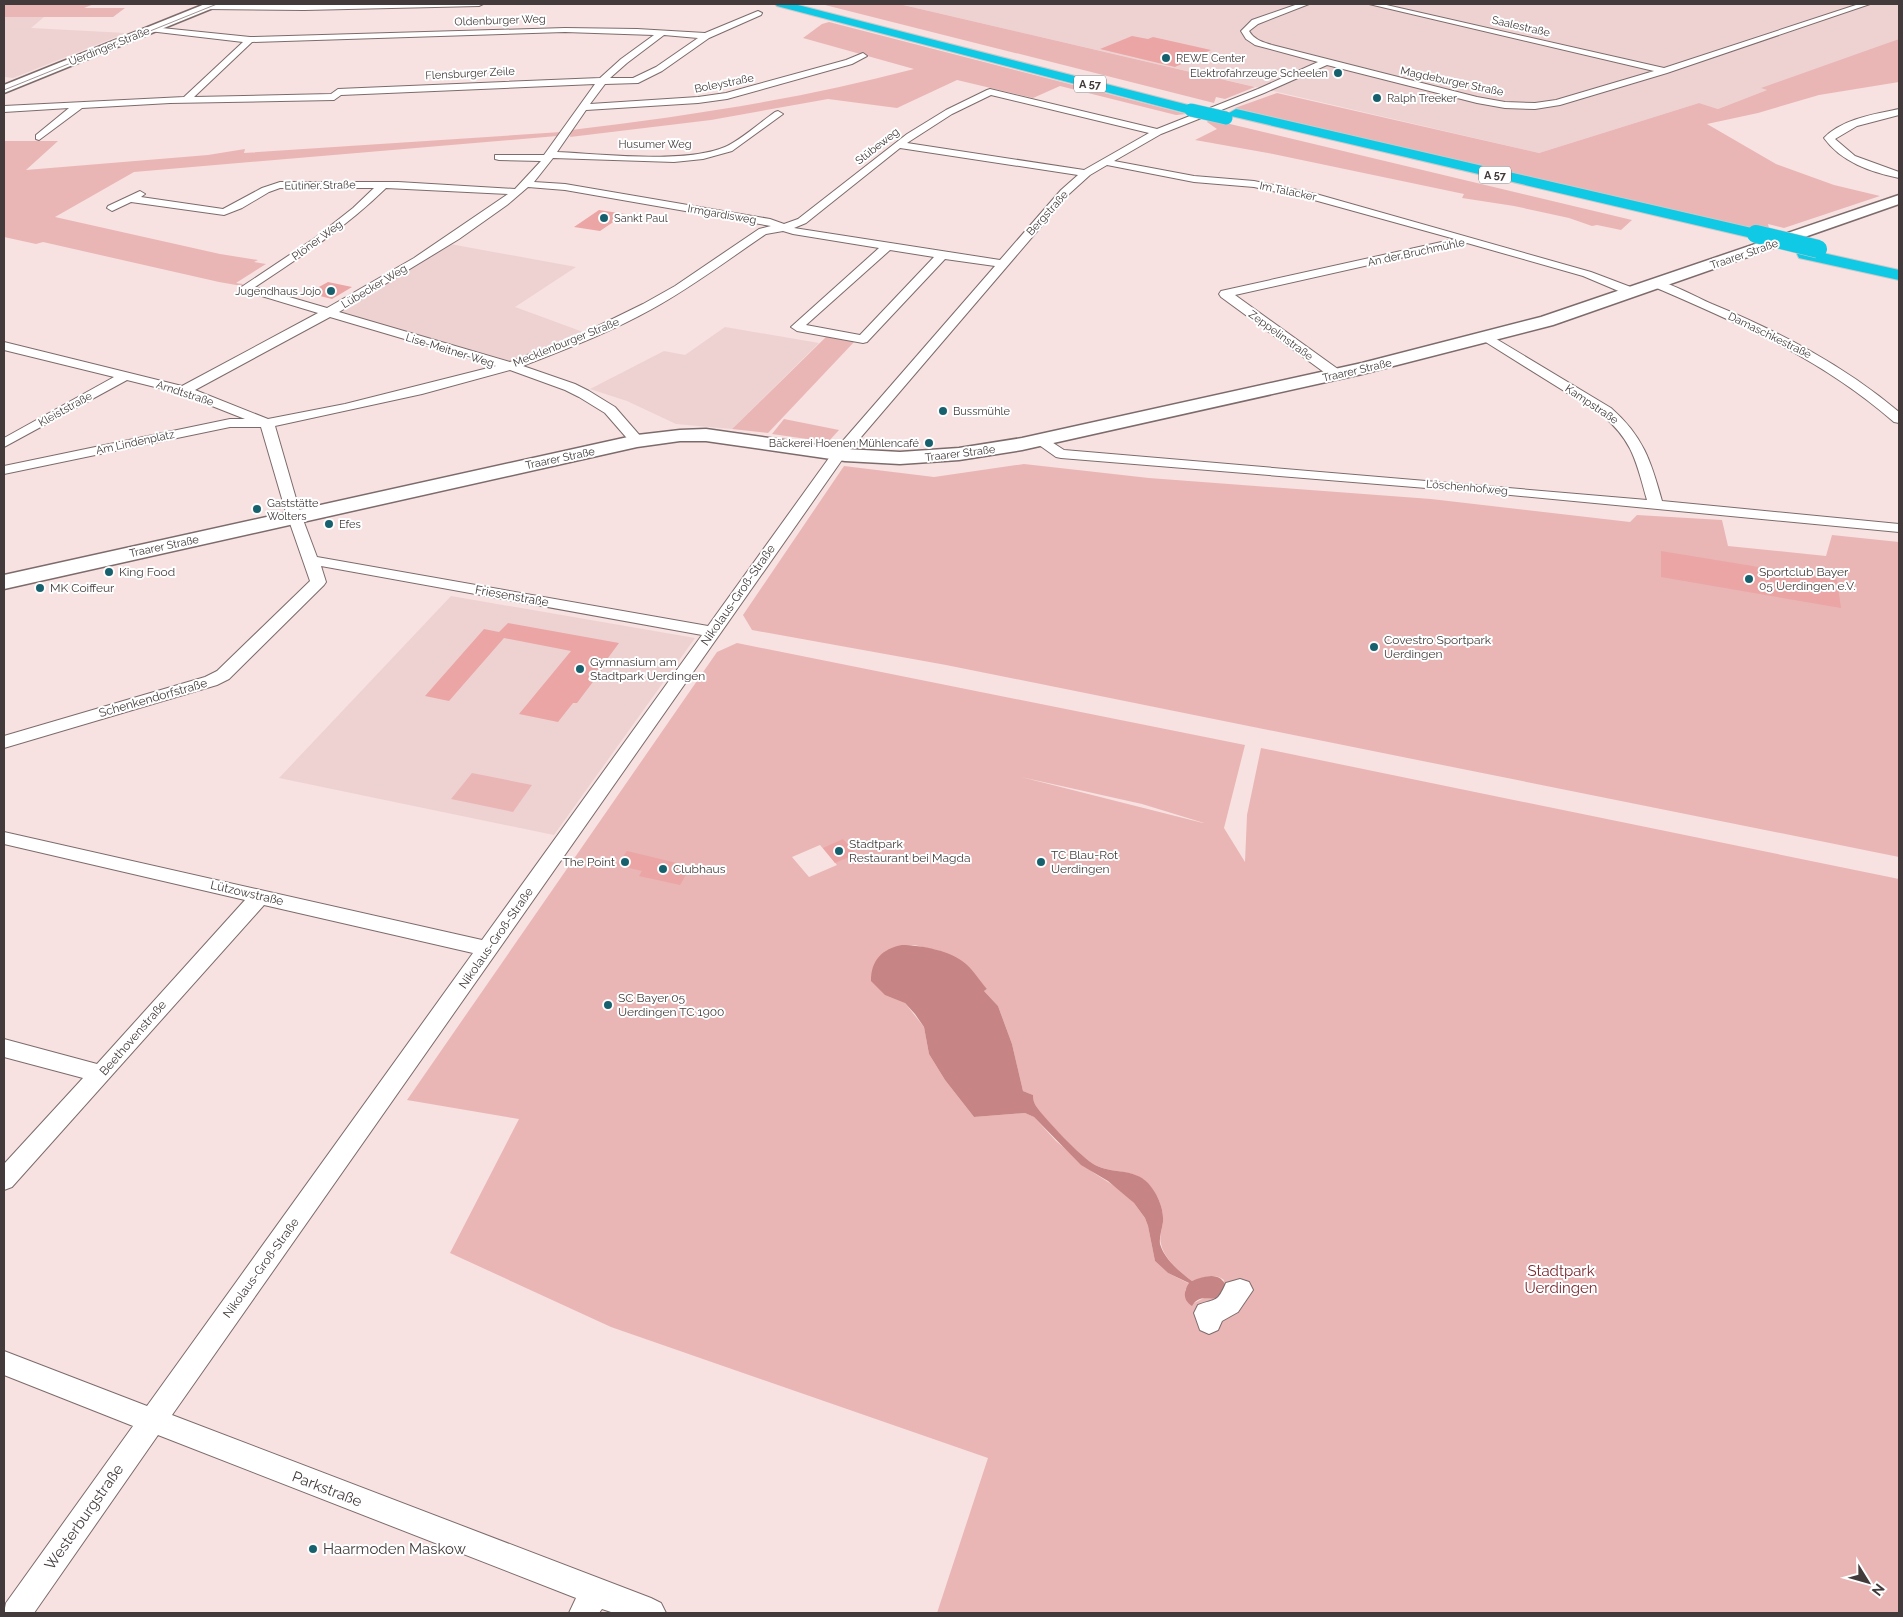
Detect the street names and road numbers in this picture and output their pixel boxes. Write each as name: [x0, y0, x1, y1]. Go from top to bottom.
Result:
street label: Oldenburger Weg: [454, 12, 546, 29]
street label: Saalestraße: [1490, 13, 1552, 40]
street label: Uerdinger Straße: [67, 24, 152, 69]
street label: Magdeburger Straße: [1399, 64, 1505, 99]
street label: Flensburger Zeile: [425, 65, 516, 82]
street label: Boleystraße: [693, 71, 755, 96]
road number: A 57: [1074, 76, 1106, 92]
street label: Stübeweg: [853, 125, 902, 167]
street label: Husumer Weg: [618, 138, 692, 151]
road number: A 57: [1479, 166, 1511, 184]
street label: Eutiner Straße: [284, 178, 356, 193]
street label: Im Talacker: [1258, 179, 1318, 204]
street label: Bergstraße: [1024, 188, 1071, 238]
street label: Irmgardisweg: [686, 202, 757, 227]
street label: Plöner Weg: [289, 218, 345, 263]
street label: An der Bruchmühle: [1366, 236, 1466, 269]
street label: Traarer Straße: [1709, 237, 1780, 272]
street label: Lübecker Weg: [339, 262, 409, 311]
street label: Zeppelinstraße: [1246, 308, 1316, 363]
street label: Damaschkestraße: [1726, 310, 1814, 361]
street label: Mecklenburger Straße: [511, 315, 622, 370]
street label: Lise-Meitner-Weg: [404, 331, 496, 370]
street label: Traarer Straße: [1321, 356, 1394, 385]
street label: Arndtstraße: [154, 378, 216, 409]
street label: Kampstraße: [1563, 382, 1621, 427]
street label: Kleiststraße: [36, 389, 95, 429]
street label: Am Lindenplatz: [95, 428, 176, 457]
street label: Traarer Straße: [924, 443, 996, 464]
street label: Traarer Straße: [524, 445, 597, 472]
street label: Löschenhofweg: [1426, 477, 1508, 498]
street label: Traarer Straße: [128, 533, 201, 560]
street label: Nikolaus-Groß-Straße: [698, 542, 778, 648]
street label: Friesenstraße: [474, 583, 550, 609]
street label: Schenkendorfstraße: [97, 676, 209, 720]
street label: Lützowstraße: [209, 878, 285, 908]
street label: Nikolaus-Groß-Straße: [456, 885, 536, 991]
street label: Beethovenstraße: [97, 998, 169, 1078]
street label: Nikolaus-Groß-Straße: [220, 1215, 302, 1321]
street label: Westerburgstraße: [41, 1461, 127, 1573]
street label: Parkstraße: [290, 1467, 365, 1511]

